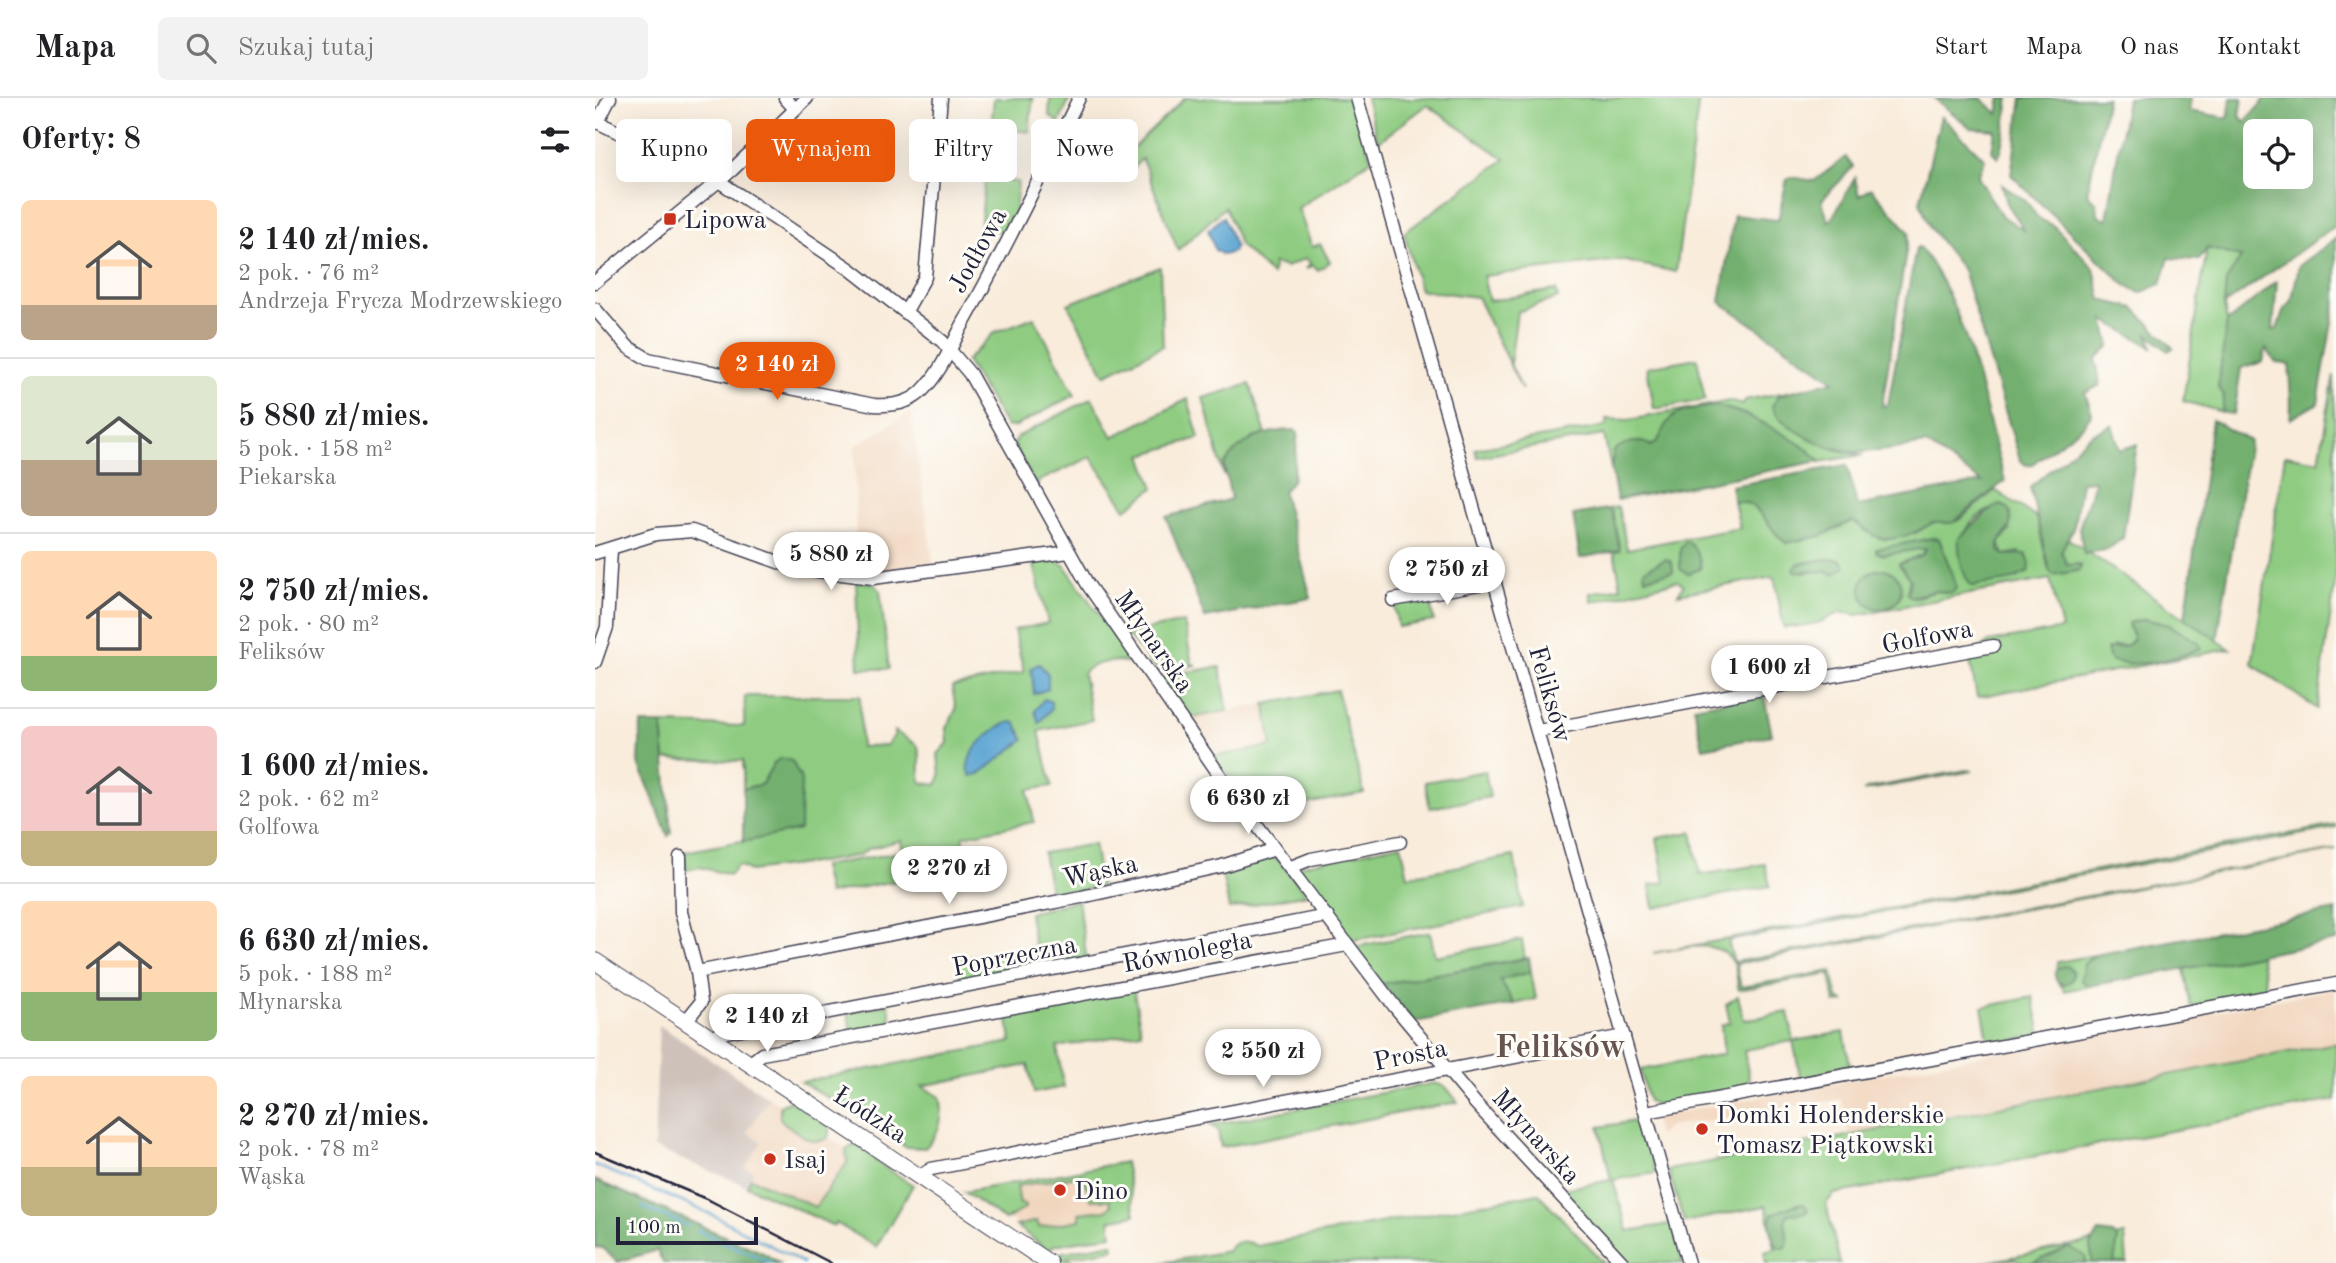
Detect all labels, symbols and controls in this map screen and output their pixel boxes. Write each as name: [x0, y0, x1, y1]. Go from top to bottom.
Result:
search box: [158, 17, 648, 80]
icon: search: [182, 29, 220, 67]
text: Mapa: [35, 32, 116, 65]
text: Szukaj tutaj: [238, 35, 375, 61]
text: Start: [1934, 36, 1988, 60]
text: Mapa: [2026, 36, 2082, 60]
text: O nas: [2120, 36, 2179, 60]
text: Kontakt: [2217, 36, 2301, 60]
chip: Kupno: [616, 119, 732, 182]
chip: Wynajem: [746, 119, 895, 182]
chip: Filtry: [909, 119, 1017, 182]
chip: Nowe: [1031, 119, 1138, 182]
map controls: [2243, 119, 2313, 189]
button: locate: [2243, 119, 2313, 189]
icon: filters: [536, 121, 574, 159]
text: Oferty: 8: [21, 125, 141, 155]
street label: Jodłowa: [945, 204, 1013, 298]
place label: Lipowa: [684, 208, 767, 234]
marker: Lipowa: [662, 211, 678, 227]
text: 2 140 zł/mies.: [238, 226, 429, 256]
icon: home: [77, 228, 161, 312]
text: 2 pok. · 76 m²: [238, 262, 379, 285]
text: Andrzeja Frycza Modrzewskiego: [238, 290, 563, 313]
pin: 2 140 zł: [705, 342, 849, 402]
text: 2 140 zł: [735, 353, 819, 376]
text: 5 880 zł/mies.: [238, 402, 429, 432]
icon: home: [77, 404, 161, 488]
text: 5 pok. · 158 m²: [238, 438, 392, 461]
text: Piekarska: [238, 466, 337, 489]
pin: 5 880 zł: [759, 532, 903, 592]
text: 5 880 zł: [789, 543, 873, 566]
pin: 2 750 zł: [1375, 547, 1519, 607]
text: 2 750 zł: [1405, 558, 1489, 581]
text: 2 750 zł/mies.: [238, 577, 429, 607]
icon: home: [77, 579, 161, 663]
street label: Młynarska: [1109, 586, 1198, 698]
text: 2 pok. · 80 m²: [238, 613, 379, 636]
street label: Golfowa: [1880, 616, 1975, 659]
text: Feliksów: [238, 641, 326, 664]
street label: Feliksów: [1523, 643, 1575, 746]
pin: 1 600 zł: [1697, 646, 1841, 705]
text: 1 600 zł: [1727, 656, 1811, 679]
text: 1 600 zł/mies.: [238, 752, 429, 782]
icon: home: [77, 754, 161, 838]
pin: 6 630 zł: [1176, 776, 1320, 836]
text: 6 630 zł: [1206, 787, 1290, 810]
text: 2 pok. · 62 m²: [238, 788, 379, 811]
text: Golfowa: [238, 816, 319, 839]
pin: 2 270 zł: [877, 846, 1021, 906]
street label: Wąska: [1060, 851, 1141, 893]
text: 2 270 zł: [907, 857, 991, 880]
text: 6 630 zł/mies.: [238, 927, 429, 957]
street label: Równoległa: [1120, 928, 1254, 978]
icon: home: [77, 929, 161, 1013]
street label: Poprzeczna: [950, 932, 1079, 982]
text: 5 pok. · 188 m²: [238, 963, 392, 986]
text: Młynarska: [238, 991, 342, 1014]
pin: 2 140 zł: [695, 995, 839, 1054]
text: 2 140 zł: [725, 1005, 809, 1028]
pin: 2 550 zł: [1191, 1030, 1335, 1089]
district label: Feliksów: [1495, 1032, 1625, 1065]
street label: Prosta: [1371, 1035, 1450, 1076]
text: 2 550 zł: [1221, 1040, 1305, 1063]
street label: Łódzka: [828, 1082, 912, 1149]
street label: Młynarska: [1486, 1085, 1585, 1190]
text: 2 270 zł/mies.: [238, 1102, 429, 1132]
place label: Domki Holenderskie Tomasz Piątkowski: [1716, 1103, 1944, 1159]
icon: home: [77, 1104, 161, 1188]
marker: Domki Holenderskie Tomasz Piątkowski: [1694, 1121, 1710, 1137]
text: 2 pok. · 78 m²: [238, 1138, 379, 1161]
place label: Isaj: [784, 1148, 827, 1174]
marker: Isaj: [762, 1151, 778, 1167]
text: Wąska: [238, 1166, 305, 1189]
place label: Dino: [1074, 1179, 1128, 1205]
marker: Dino: [1052, 1182, 1068, 1198]
scale bar: [616, 1214, 758, 1246]
text: 100 m: [627, 1219, 680, 1238]

